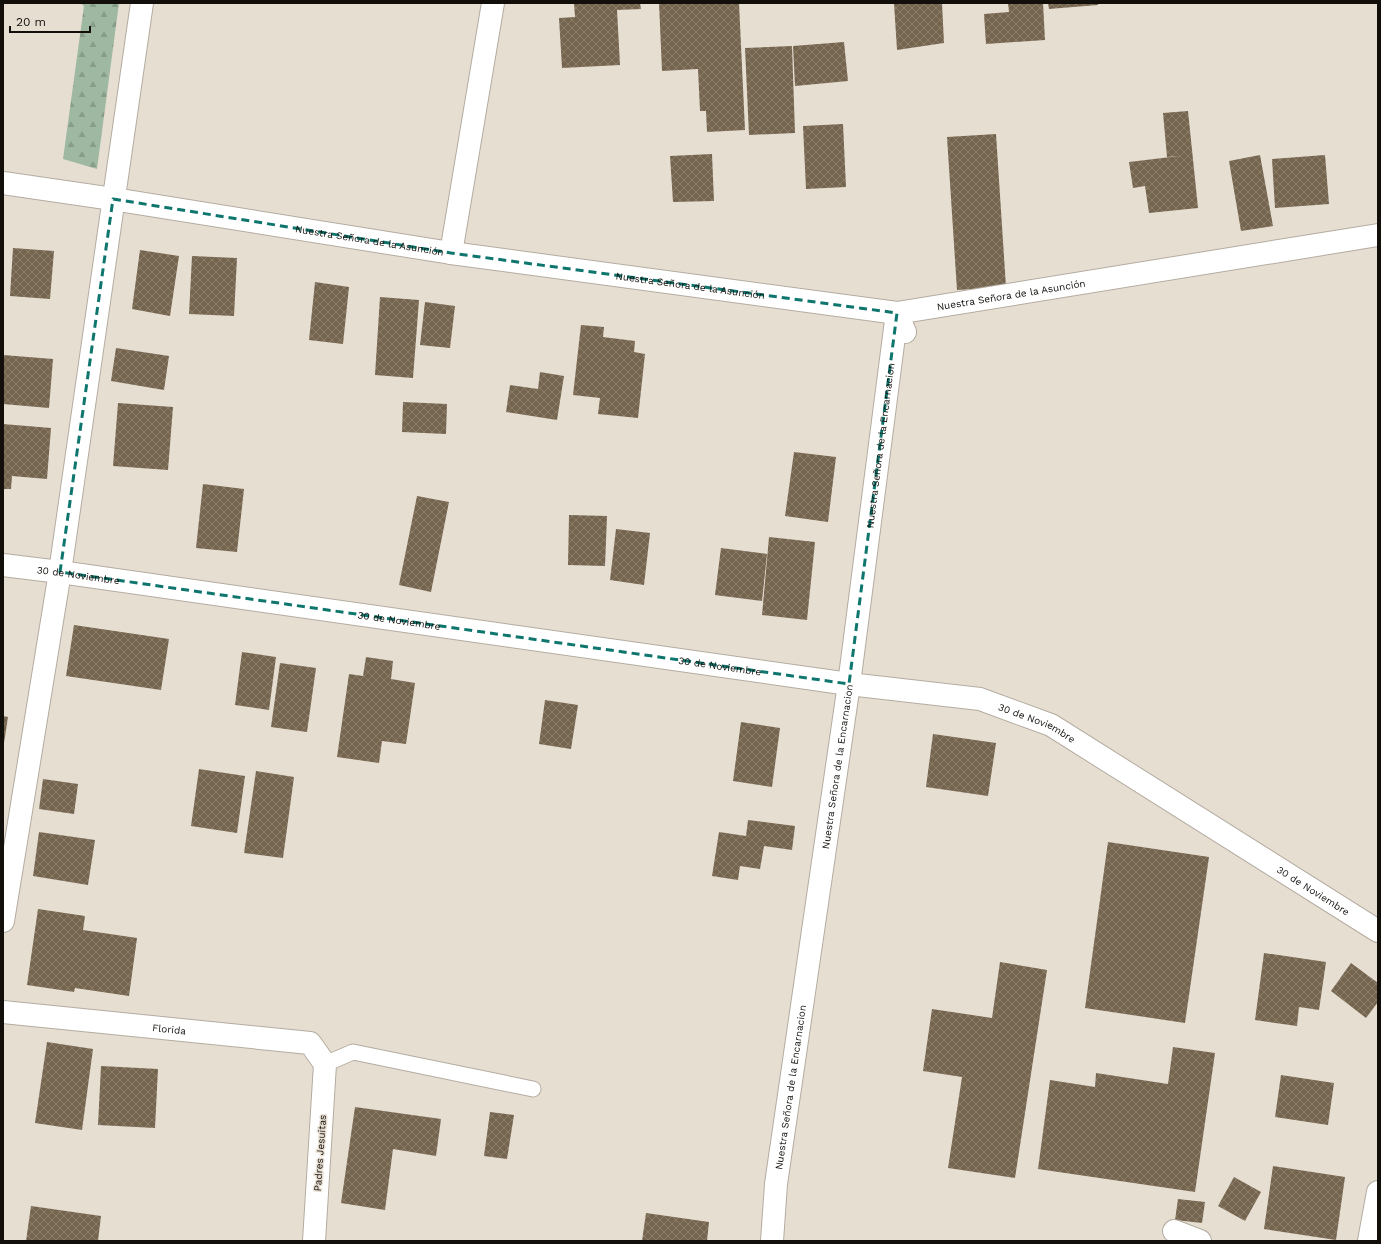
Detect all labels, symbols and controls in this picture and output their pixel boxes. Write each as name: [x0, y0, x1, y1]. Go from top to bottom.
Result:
scale bar: [10, 8, 90, 34]
text: 20 m: [16, 15, 46, 29]
street label: Nuestra Señora de la Asunción: [294, 223, 445, 257]
street label: Nuestra Señora de la Asunción: [615, 270, 766, 301]
street label: Nuestra Señora de la Asunción: [936, 277, 1086, 312]
street label: Nuestra Señora de la Encarnacion: [864, 362, 896, 529]
street label: 30 de Noviembre: [36, 564, 121, 586]
street label: 30 de Noviembre: [357, 609, 441, 631]
street label: 30 de Noviembre: [678, 654, 762, 677]
street label: Nuestra Señora de la Encarnacion: [819, 683, 854, 850]
street label: 30 de Noviembre: [997, 701, 1078, 745]
street label: 30 de Noviembre: [1275, 863, 1352, 917]
street label: Nuestra Señora de la Encarnacion: [773, 1004, 808, 1170]
street label: Florida: [152, 1022, 187, 1036]
street label: Padres Jesuitas: [312, 1114, 328, 1192]

